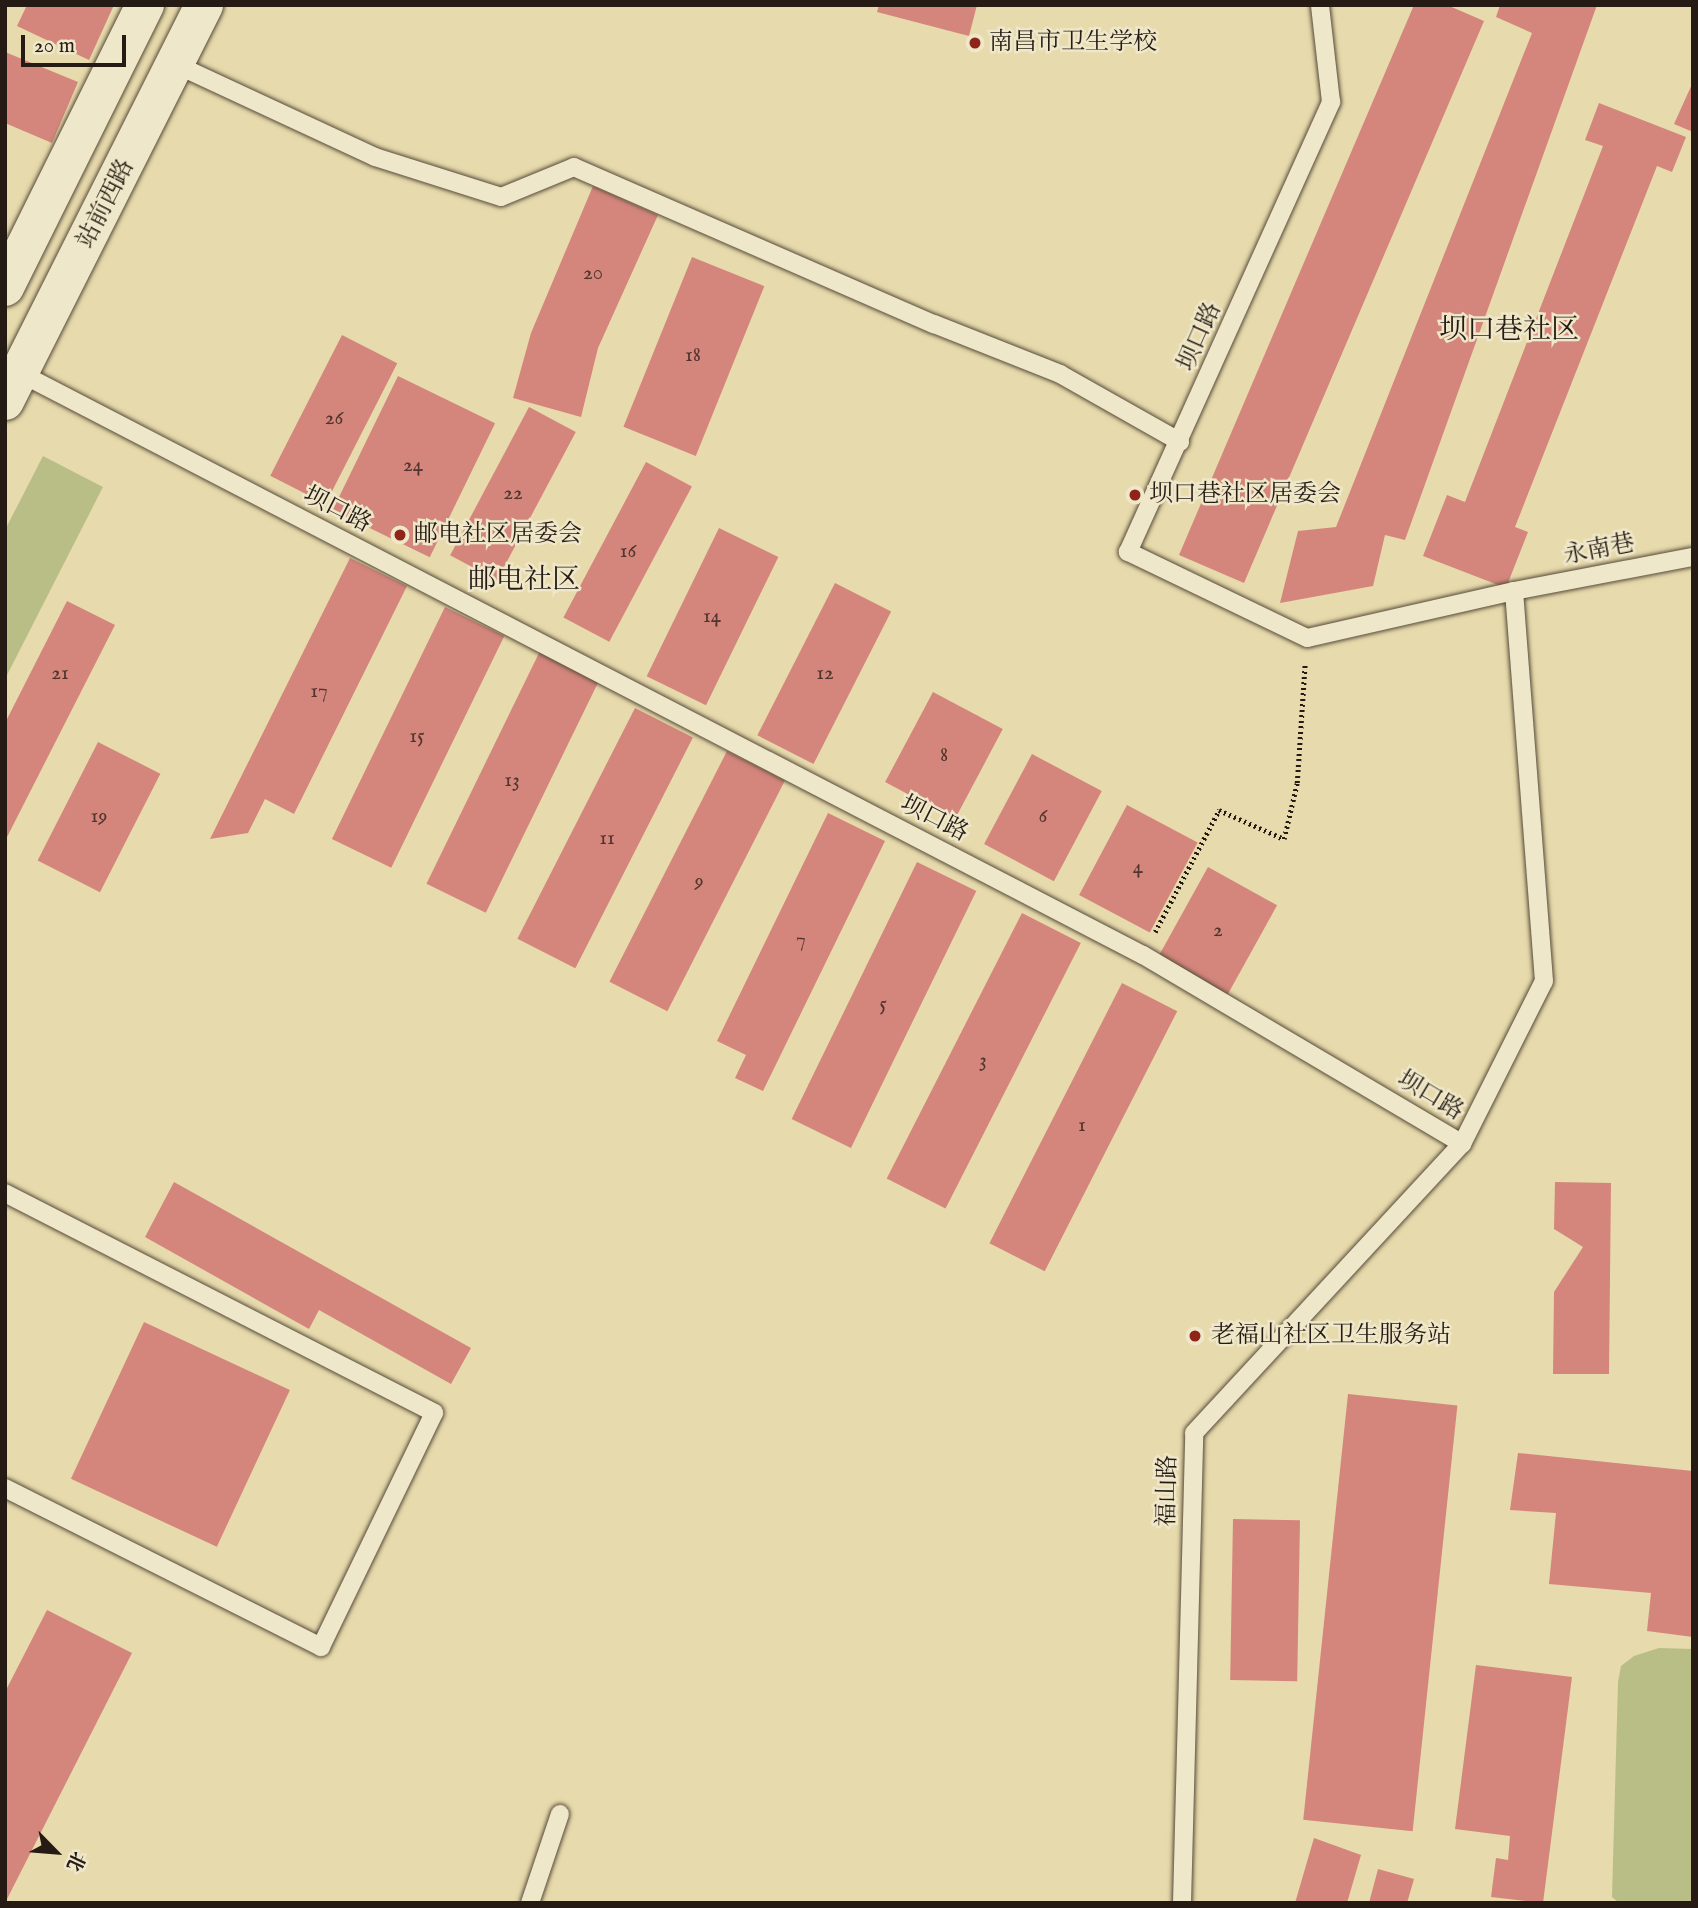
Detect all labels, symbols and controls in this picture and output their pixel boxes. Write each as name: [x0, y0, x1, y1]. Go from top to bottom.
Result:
scale bar: [24, 21, 130, 65]
place label: 南昌市卫生学校: [989, 29, 1157, 57]
text: 20 m: [34, 33, 75, 60]
marker: 南昌市卫生学校: [967, 35, 983, 51]
street label: 站前西路: [71, 155, 141, 253]
house number: 20: [583, 261, 603, 287]
street label: 坝口路: [1172, 298, 1228, 376]
district label: 坝口巷社区: [1439, 314, 1579, 348]
house number: 18: [685, 343, 701, 369]
house number: 26: [325, 406, 343, 432]
house number: 24: [403, 453, 423, 479]
street label: 坝口路: [298, 481, 376, 539]
house number: 22: [503, 481, 523, 507]
place label: 坝口巷社区居委会: [1149, 481, 1341, 509]
marker: 坝口巷社区居委会: [1127, 487, 1143, 503]
place label: 邮电社区居委会: [414, 521, 582, 549]
marker: 邮电社区居委会: [392, 527, 408, 543]
street label: 永南巷: [1561, 529, 1637, 571]
house number: 16: [620, 539, 636, 565]
district label: 邮电社区: [468, 564, 580, 598]
house number: 14: [703, 604, 721, 630]
house number: 21: [51, 661, 69, 687]
house number: 12: [816, 661, 834, 687]
house number: 17: [310, 679, 328, 705]
house number: 15: [409, 724, 425, 750]
house number: 8: [940, 743, 948, 769]
house number: 13: [504, 768, 520, 794]
street label: 坝口路: [895, 790, 973, 848]
house number: 19: [91, 804, 107, 830]
house number: 6: [1039, 804, 1047, 830]
house number: 11: [599, 826, 615, 852]
house number: 4: [1133, 855, 1143, 881]
house number: 9: [694, 869, 704, 895]
house number: 2: [1213, 918, 1223, 944]
house number: 7: [796, 928, 806, 954]
house number: 5: [879, 992, 887, 1018]
house number: 3: [979, 1048, 987, 1074]
street label: 坝口路: [1392, 1065, 1468, 1127]
house number: 1: [1078, 1113, 1086, 1139]
place label: 老福山社区卫生服务站: [1211, 1322, 1451, 1350]
marker: 老福山社区卫生服务站: [1185, 1326, 1205, 1346]
street label: 福山路: [1153, 1455, 1183, 1527]
north arrow: [21, 1817, 91, 1887]
text: 北: [60, 1847, 90, 1875]

